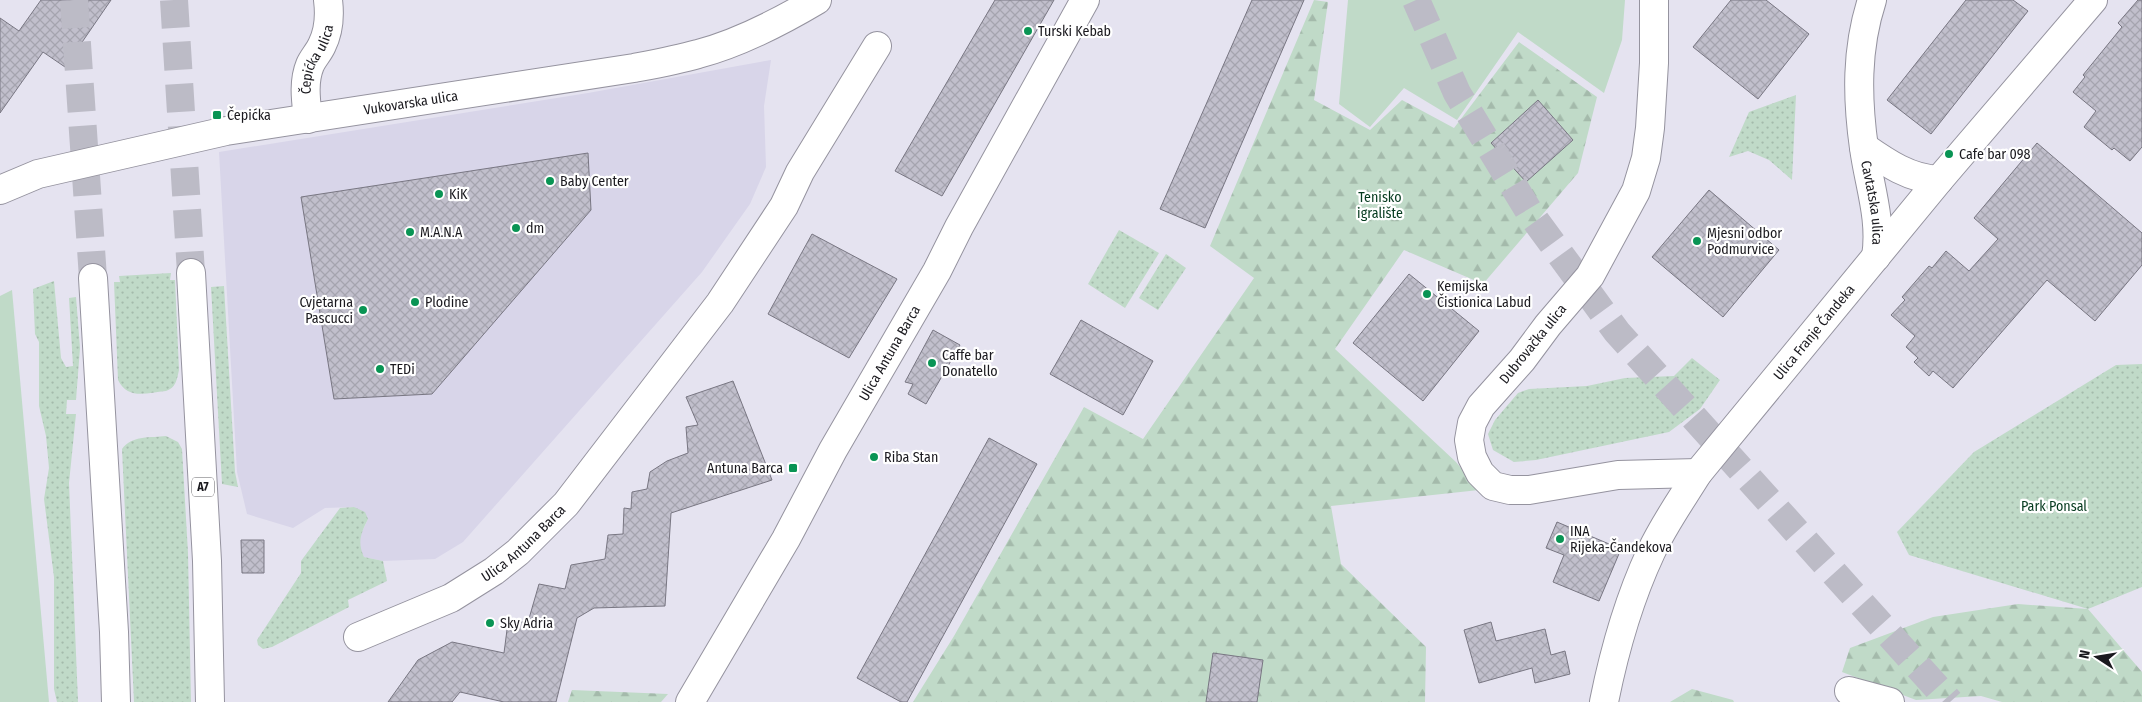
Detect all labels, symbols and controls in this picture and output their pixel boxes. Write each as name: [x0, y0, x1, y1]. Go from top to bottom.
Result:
street label: Čepićka ulica: [296, 23, 337, 94]
place label: Turski Kebab: [1038, 23, 1111, 40]
marker: Turski Kebab: [1022, 25, 1034, 37]
street label: Vukovarska ulica: [362, 87, 459, 118]
place label: Čepićka: [227, 106, 271, 124]
marker: Čepićka: [211, 109, 223, 121]
place label: Cafe bar 098: [1959, 146, 2031, 163]
marker: Cafe bar 098: [1943, 148, 1955, 160]
street label: Cavtatska ulica: [1858, 159, 1886, 246]
place label: Baby Center: [560, 173, 629, 190]
marker: Baby Center: [544, 175, 556, 187]
place label: KiK: [449, 186, 468, 203]
marker: KiK: [433, 188, 445, 200]
park label: Tenisko igralište: [1357, 189, 1403, 222]
place label: dm: [526, 220, 544, 237]
marker: dm: [510, 222, 522, 234]
place label: M.A.N.A: [420, 224, 463, 241]
place label: Mjesni odbor Podmurvice: [1707, 225, 1782, 258]
marker: M.A.N.A: [404, 226, 416, 238]
marker: Mjesni odbor Podmurvice: [1691, 235, 1703, 247]
place label: Kemijska Čistionica Labud: [1437, 278, 1531, 311]
street label: Ulica Franje Čandeka: [1770, 281, 1858, 383]
marker: Kemijska Čistionica Labud: [1421, 288, 1433, 300]
place label: Cvjetarna Pascucci: [299, 294, 353, 327]
place label: Plodine: [425, 294, 469, 311]
marker: Plodine: [409, 296, 421, 308]
street label: Dubrovačka ulica: [1496, 301, 1570, 387]
street label: Ulica Antuna Barca: [855, 302, 924, 404]
marker: Cvjetarna Pascucci: [357, 304, 369, 316]
place label: Caffe bar Donatello: [942, 347, 998, 380]
marker: Caffe bar Donatello: [926, 357, 938, 369]
place label: TEDi: [390, 361, 415, 378]
marker: TEDi: [374, 363, 386, 375]
place label: Riba Stan: [884, 449, 938, 466]
marker: Riba Stan: [868, 451, 880, 463]
place label: Antuna Barca: [707, 460, 783, 477]
marker: Antuna Barca: [787, 462, 799, 474]
road number: A7: [192, 478, 214, 497]
park label: Park Ponsal: [2021, 498, 2087, 515]
street label: Ulica Antuna Barca: [478, 501, 569, 585]
place label: INA Rijeka-Čandekova: [1570, 523, 1672, 556]
marker: INA Rijeka-Čandekova: [1554, 533, 1566, 545]
place label: Sky Adria: [500, 615, 553, 632]
marker: Sky Adria: [484, 617, 496, 629]
north arrow: [2072, 632, 2122, 682]
text: N: [2076, 649, 2094, 660]

